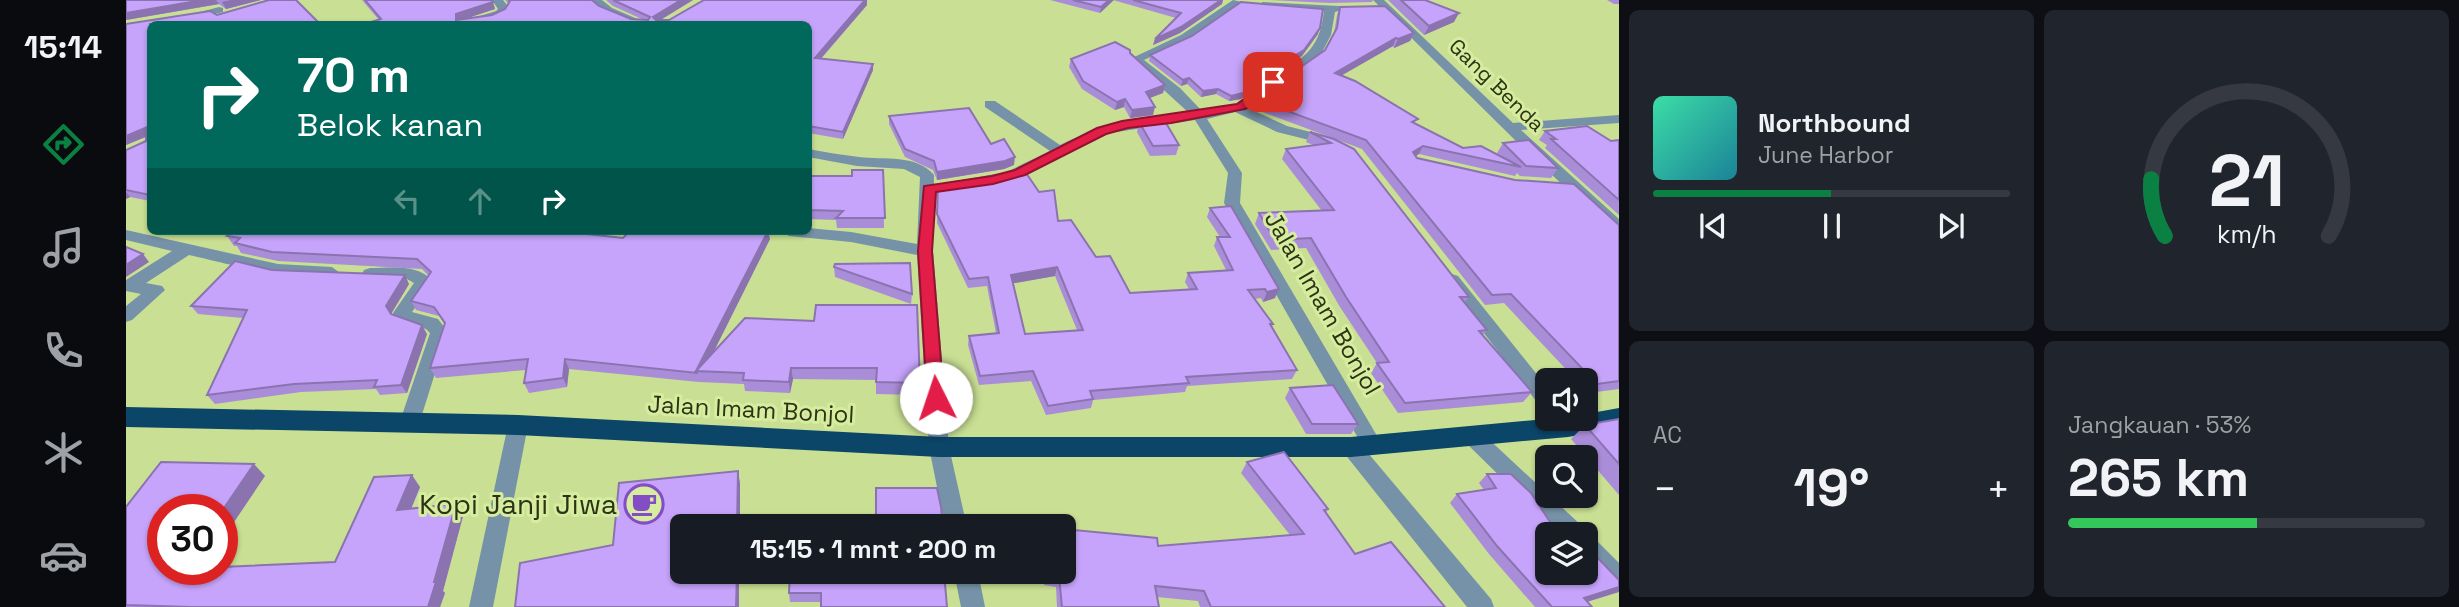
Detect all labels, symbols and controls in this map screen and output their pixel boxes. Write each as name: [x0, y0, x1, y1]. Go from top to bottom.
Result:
text: 15:14: [24, 27, 102, 67]
street label: Gang Benda: [1444, 33, 1550, 137]
text: 70 m: [297, 44, 410, 106]
icon: right: [182, 49, 273, 140]
pin: [1243, 52, 1303, 112]
icon: arrive: [1254, 63, 1292, 101]
text: Belok kanan: [297, 105, 483, 145]
text: Northbound: [1758, 106, 1911, 140]
icon: directions: [39, 120, 88, 169]
text: 21: [2208, 135, 2285, 228]
text: June Harbor: [1758, 140, 1893, 170]
icon: left: [388, 182, 426, 220]
icon: ahead: [461, 182, 499, 220]
icon: right: [534, 182, 572, 220]
street label: Jalan Imam Bonjol: [1258, 206, 1388, 400]
icon: previous: [1694, 207, 1732, 245]
icon: pause: [1813, 207, 1851, 245]
icon: next: [1932, 207, 1970, 245]
text: km/h: [2217, 218, 2276, 250]
icon: music: [39, 223, 88, 272]
icon: phone: [39, 326, 88, 375]
position arrow: [899, 361, 973, 435]
map controls: [1535, 368, 1598, 585]
button: sound: [1535, 368, 1598, 431]
street label: Jalan Imam Bonjol: [647, 388, 855, 430]
text: Jangkauan · 53%: [2068, 410, 2251, 440]
text: AC: [1653, 420, 1682, 450]
icon: climate: [39, 428, 88, 477]
button: search: [1535, 445, 1598, 508]
text: 265 km: [2068, 445, 2249, 511]
text: 19°: [1793, 455, 1870, 521]
text: −: [1653, 465, 1677, 513]
text: +: [1986, 465, 2010, 513]
cafe icon: Kopi Janji Jiwa: [623, 483, 665, 525]
place label: Kopi Janji Jiwa: [419, 486, 617, 522]
speed limit sign: 30: [147, 494, 238, 585]
button: layers: [1535, 522, 1598, 585]
icon: car: [39, 531, 88, 580]
text: 15:15 · 1 mnt · 200 m: [750, 532, 996, 566]

